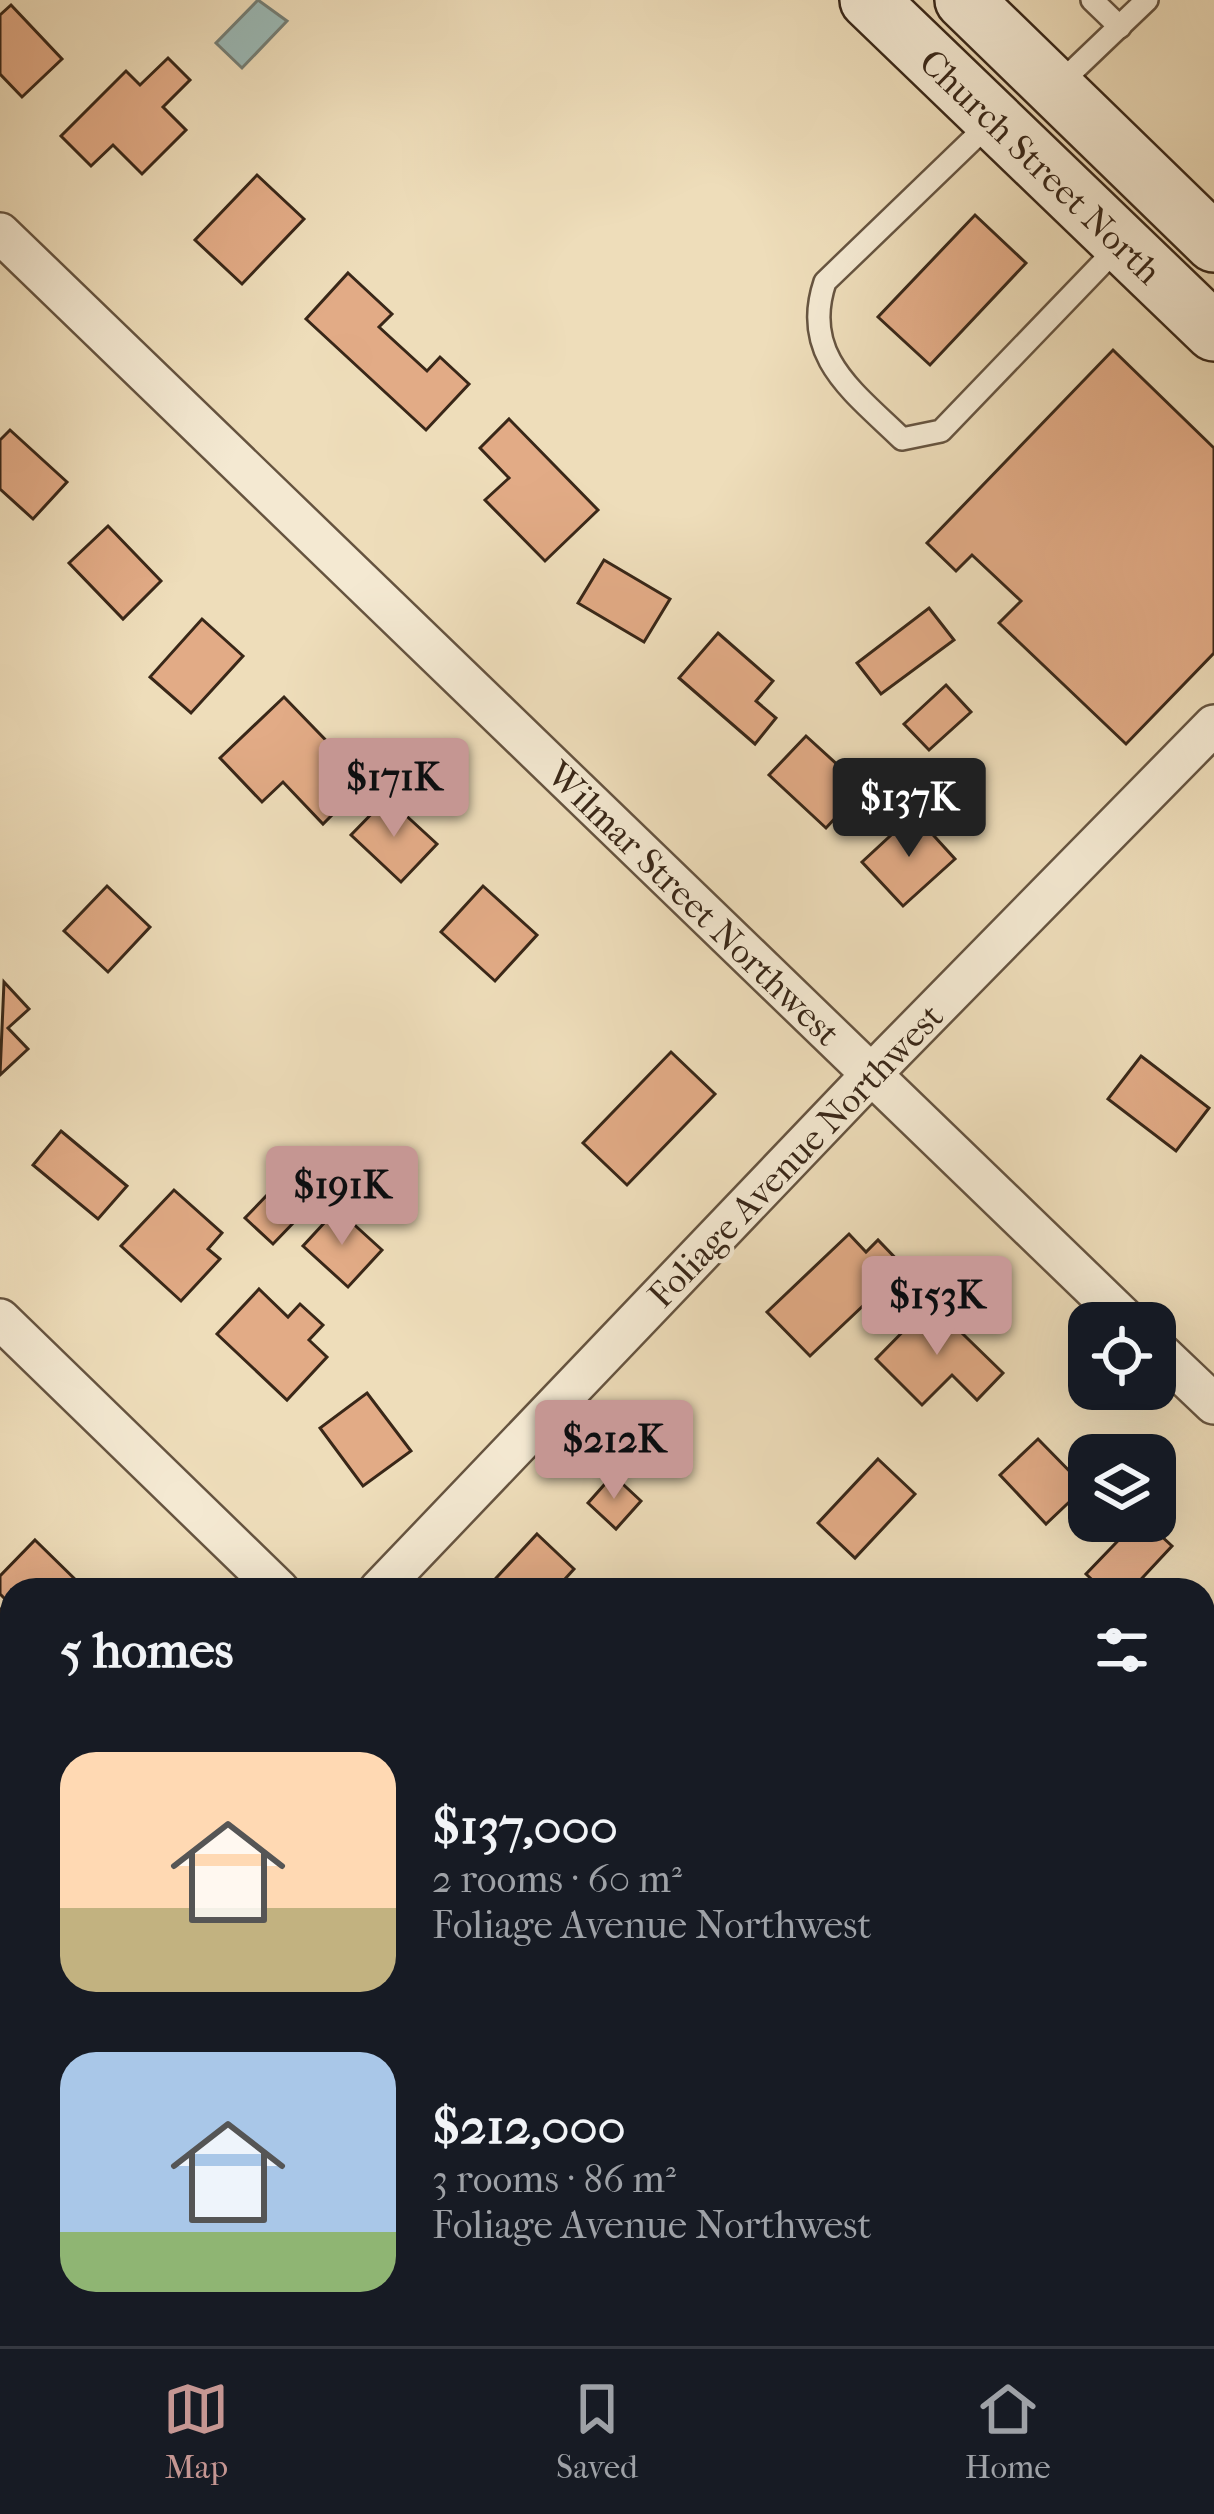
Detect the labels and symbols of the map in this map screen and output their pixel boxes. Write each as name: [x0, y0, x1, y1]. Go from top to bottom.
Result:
street label: Church Street North: [911, 41, 1170, 293]
pin: $171K: [310, 738, 478, 840]
street label: Wilmar Street Northwest: [538, 752, 848, 1055]
pin: $137K: [825, 758, 993, 860]
street label: Foliage Avenue Northwest: [640, 995, 952, 1316]
pin: $191K: [258, 1146, 426, 1248]
pin: $153K: [853, 1256, 1021, 1358]
pin: $212K: [530, 1400, 698, 1502]

